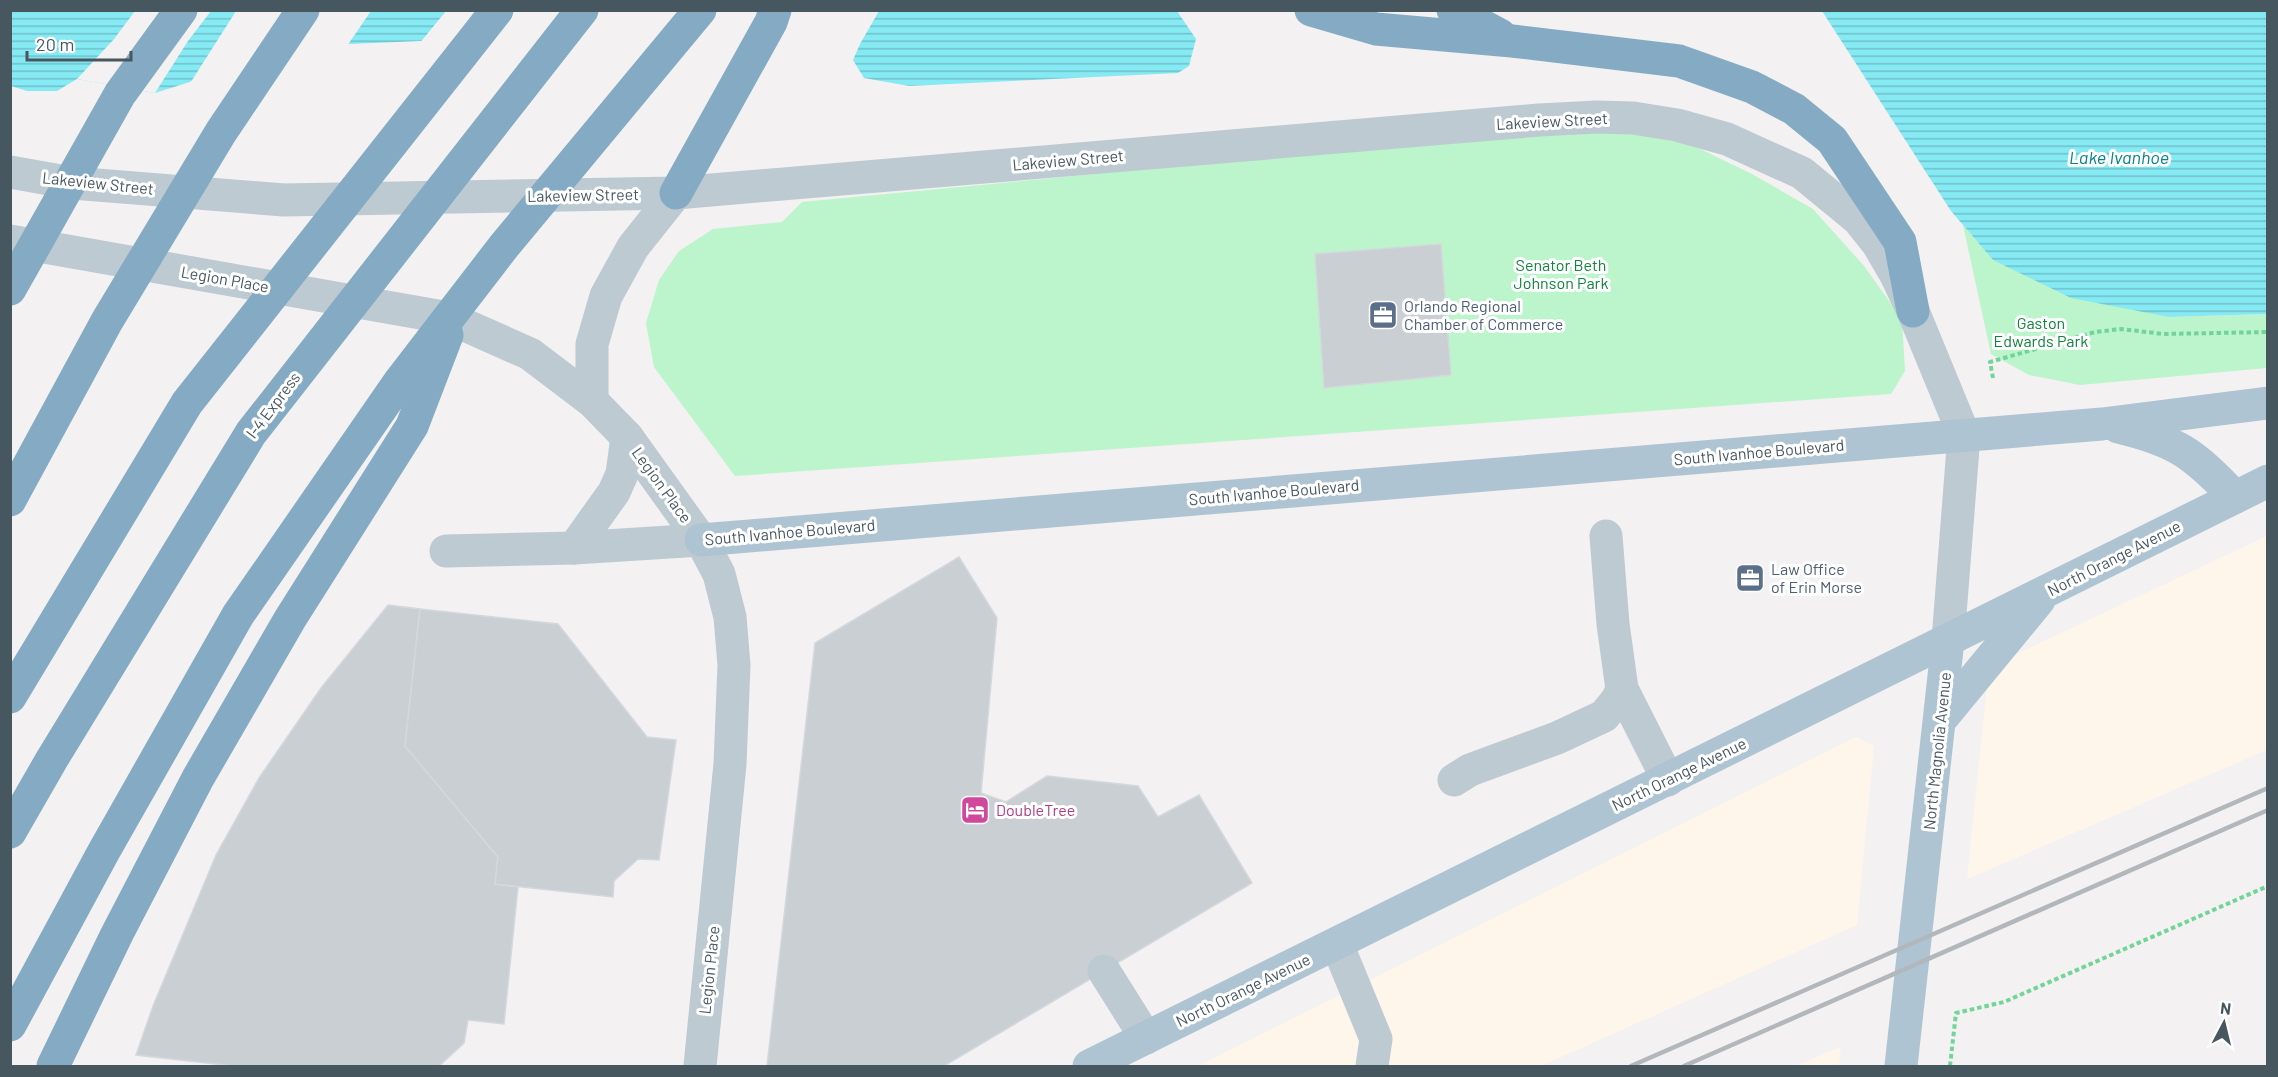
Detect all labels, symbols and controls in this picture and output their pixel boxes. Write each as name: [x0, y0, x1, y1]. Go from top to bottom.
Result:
scale bar: [27, 24, 130, 62]
text: 20 m: [36, 33, 74, 55]
street label: Lakeview Street: [1496, 108, 1608, 133]
street label: Lakeview Street: [1011, 145, 1124, 174]
water label: Lake Ivanhoe: [2069, 146, 2169, 168]
street label: Lakeview Street: [42, 167, 155, 198]
street label: Lakeview Street: [527, 184, 639, 205]
park label: Senator Beth Johnson Park: [1514, 255, 1608, 292]
street label: Legion Place: [180, 261, 271, 296]
place label: Orlando Regional Chamber of Commerce: [1404, 296, 1563, 333]
office icon: Orlando Regional Chamber of Commerce: [1367, 299, 1399, 331]
park label: Gaston Edwards Park: [1994, 313, 2088, 350]
street label: I-4 Express: [242, 368, 304, 442]
street label: South Ivanhoe Boulevard: [1673, 435, 1845, 468]
street label: Legion Place: [629, 443, 696, 526]
street label: South Ivanhoe Boulevard: [1188, 475, 1360, 508]
street label: South Ivanhoe Boulevard: [704, 515, 876, 548]
street label: North Orange Avenue: [2044, 516, 2184, 599]
place label: Law Office of Erin Morse: [1771, 559, 1862, 596]
office icon: Law Office of Erin Morse: [1734, 562, 1766, 594]
street label: North Magnolia Avenue: [1919, 671, 1954, 831]
street label: North Orange Avenue: [1609, 733, 1749, 814]
hotel icon: DoubleTree: [959, 794, 991, 826]
place label: DoubleTree: [996, 800, 1075, 819]
street label: Legion Place: [694, 925, 723, 1015]
street label: North Orange Avenue: [1173, 949, 1313, 1030]
north arrow: [2194, 993, 2254, 1053]
text: N: [2219, 998, 2232, 1018]

